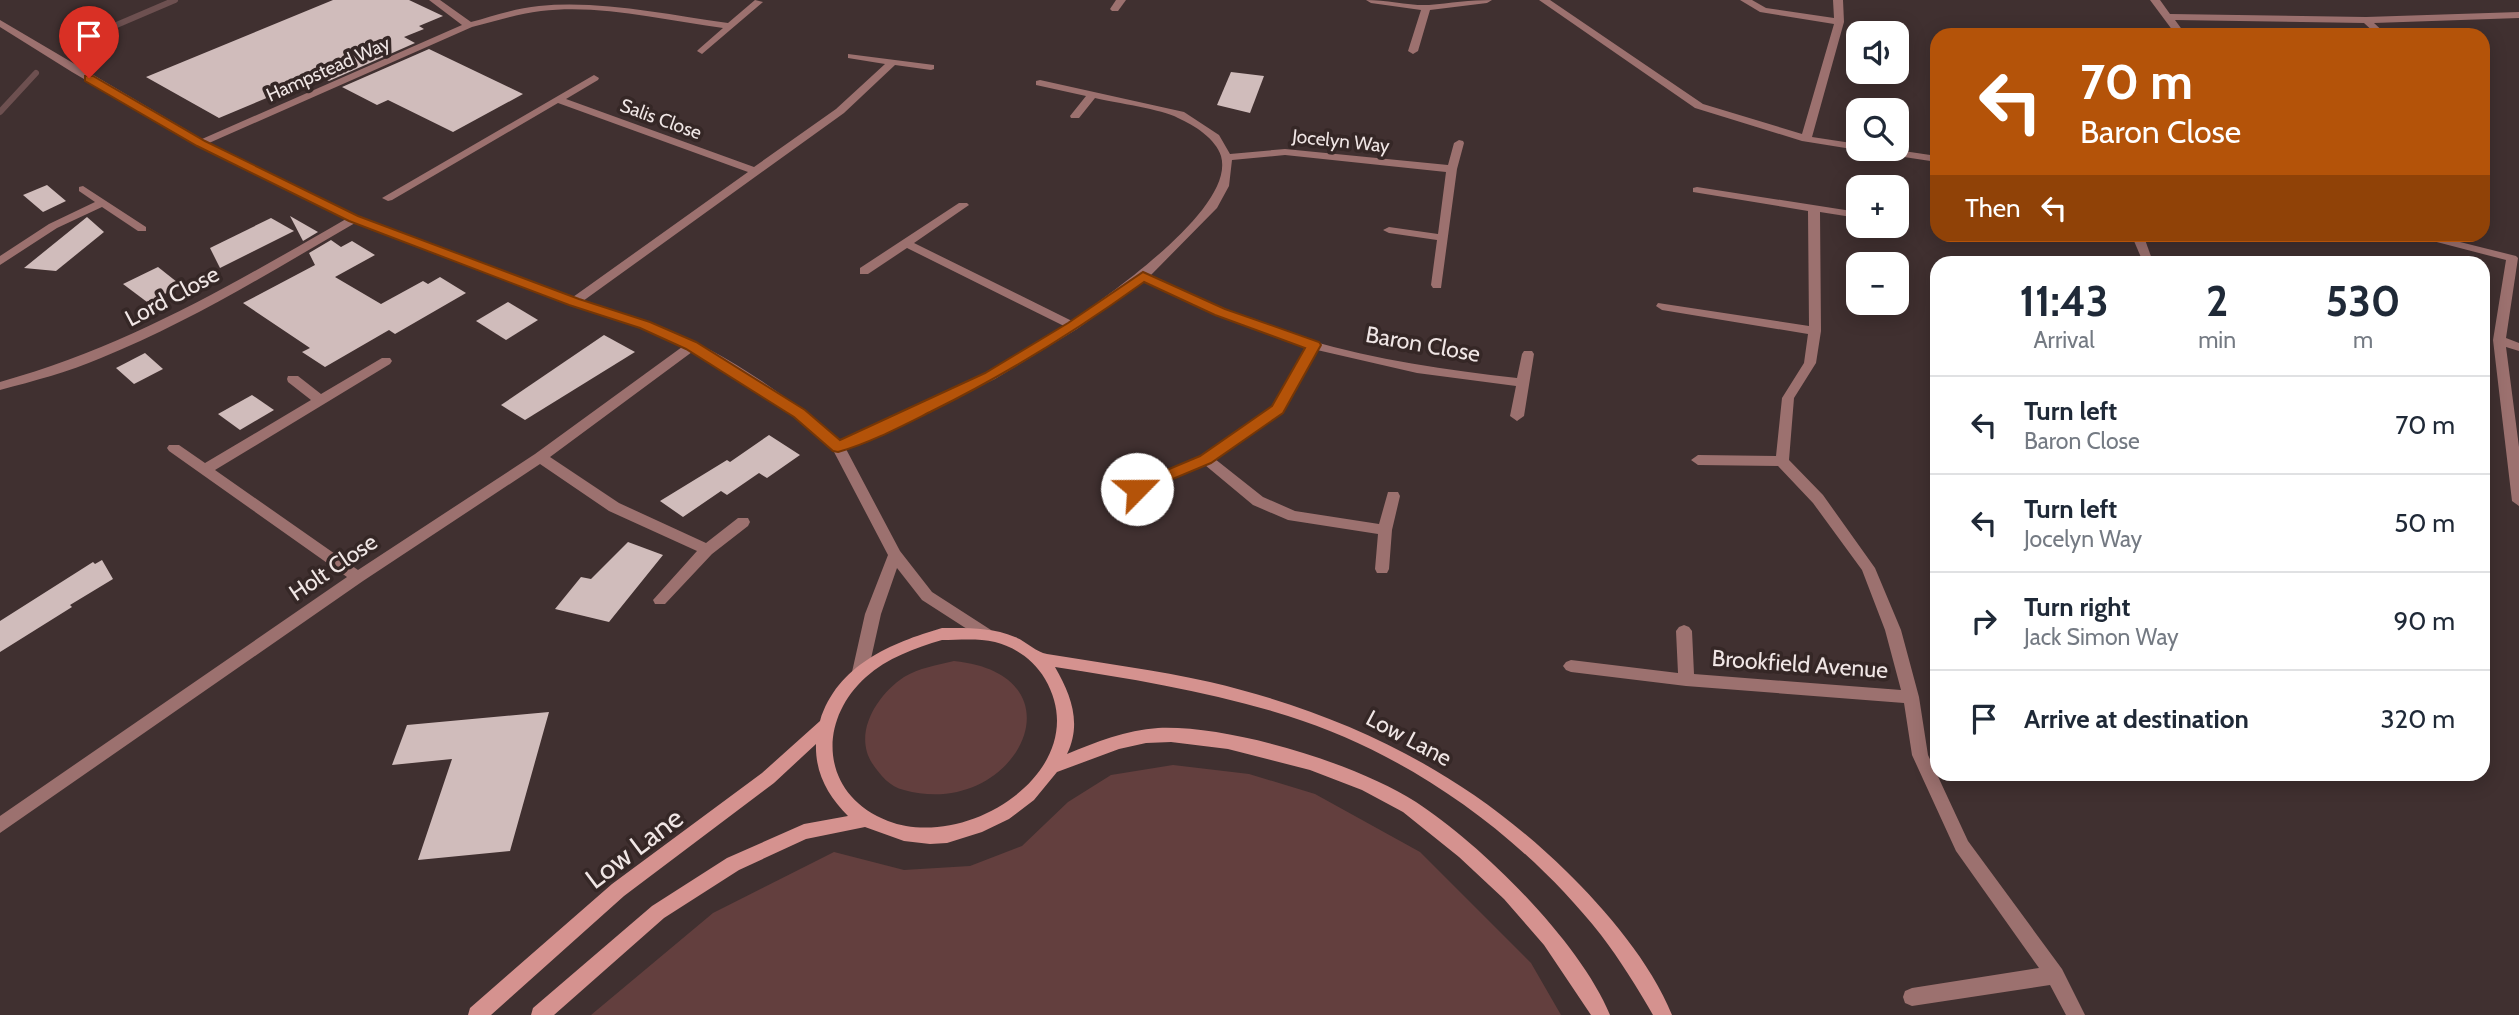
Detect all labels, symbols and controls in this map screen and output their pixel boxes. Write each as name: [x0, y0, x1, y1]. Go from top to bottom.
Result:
pin: [59, 6, 119, 78]
icon: arrive: [70, 17, 108, 55]
map controls: [1846, 21, 1909, 315]
button: sound: [1846, 21, 1909, 84]
street label: Hampstead Way: [263, 31, 394, 107]
text: 70 m: [2080, 52, 2193, 111]
icon: left: [1965, 56, 2056, 147]
street label: Salis Close: [617, 94, 705, 144]
button: search: [1846, 98, 1909, 161]
text: Baron Close: [2080, 112, 2241, 151]
street label: Jocelyn Way: [1290, 124, 1391, 158]
button: +: [1846, 175, 1909, 238]
icon: left: [2035, 189, 2073, 227]
text: Then: [1965, 192, 2021, 224]
button: −: [1846, 252, 1909, 315]
street label: Lord Close: [120, 260, 224, 332]
text: 11:43: [2020, 275, 2109, 327]
text: 2: [2206, 275, 2228, 327]
text: 530: [2326, 275, 2400, 327]
street label: Baron Close: [1364, 320, 1483, 368]
text: Arrival: [2033, 326, 2095, 354]
text: min: [2198, 326, 2236, 354]
text: m: [2353, 326, 2373, 354]
text: Turn left: [2024, 395, 2117, 427]
icon: left: [1965, 406, 2003, 444]
text: 70 m: [2395, 409, 2455, 441]
text: Baron Close: [2024, 427, 2140, 455]
position arrow: [1100, 452, 1174, 526]
text: Turn left: [2024, 493, 2117, 525]
icon: left: [1965, 504, 2003, 542]
text: 50 m: [2394, 507, 2455, 539]
text: Jocelyn Way: [2024, 525, 2142, 553]
street label: Holt Close: [284, 527, 383, 607]
text: Turn right: [2024, 591, 2130, 623]
icon: right: [1965, 602, 2003, 640]
text: 90 m: [2393, 605, 2455, 637]
text: Jack Simon Way: [2024, 623, 2179, 651]
street label: Brookfield Avenue: [1711, 644, 1889, 684]
icon: arrive: [1965, 700, 2003, 738]
text: Arrive at destination: [2024, 703, 2249, 735]
text: 320 m: [2381, 703, 2455, 735]
street label: Low Lane: [1361, 704, 1457, 772]
street label: Low Lane: [579, 800, 689, 896]

